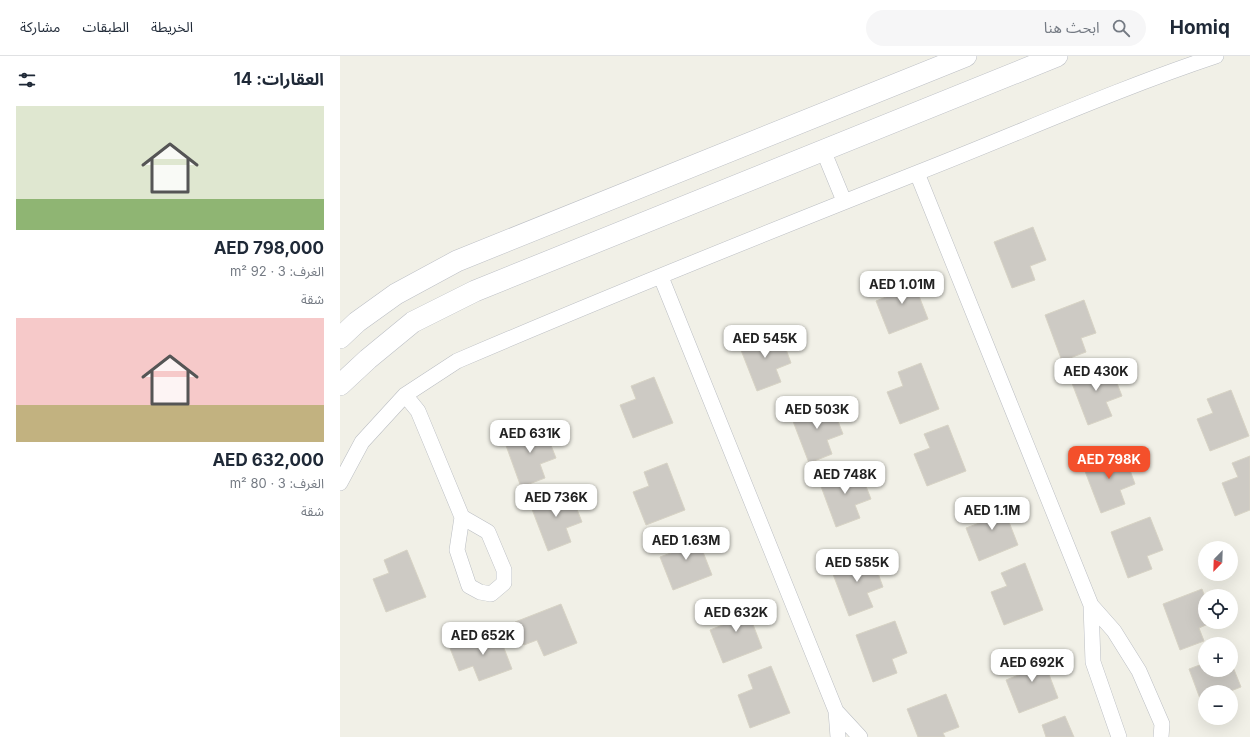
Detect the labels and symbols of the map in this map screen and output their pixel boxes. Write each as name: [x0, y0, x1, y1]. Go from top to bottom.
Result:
pin: AED 1.01M: [856, 271, 948, 305]
pin: AED 545K: [724, 325, 806, 359]
pin: AED 430K: [1055, 358, 1137, 392]
pin: AED 503K: [776, 396, 858, 430]
pin: AED 631K: [489, 420, 571, 454]
pin: AED 798K: [1068, 446, 1150, 480]
pin: AED 748K: [804, 461, 886, 495]
pin: AED 736K: [515, 484, 597, 518]
pin: AED 1.1M: [951, 497, 1033, 531]
pin: AED 1.63M: [640, 527, 732, 561]
north arrow: [1198, 541, 1238, 581]
pin: AED 585K: [816, 549, 898, 583]
pin: AED 632K: [695, 599, 777, 633]
pin: AED 652K: [442, 622, 524, 656]
pin: AED 692K: [991, 649, 1073, 683]

